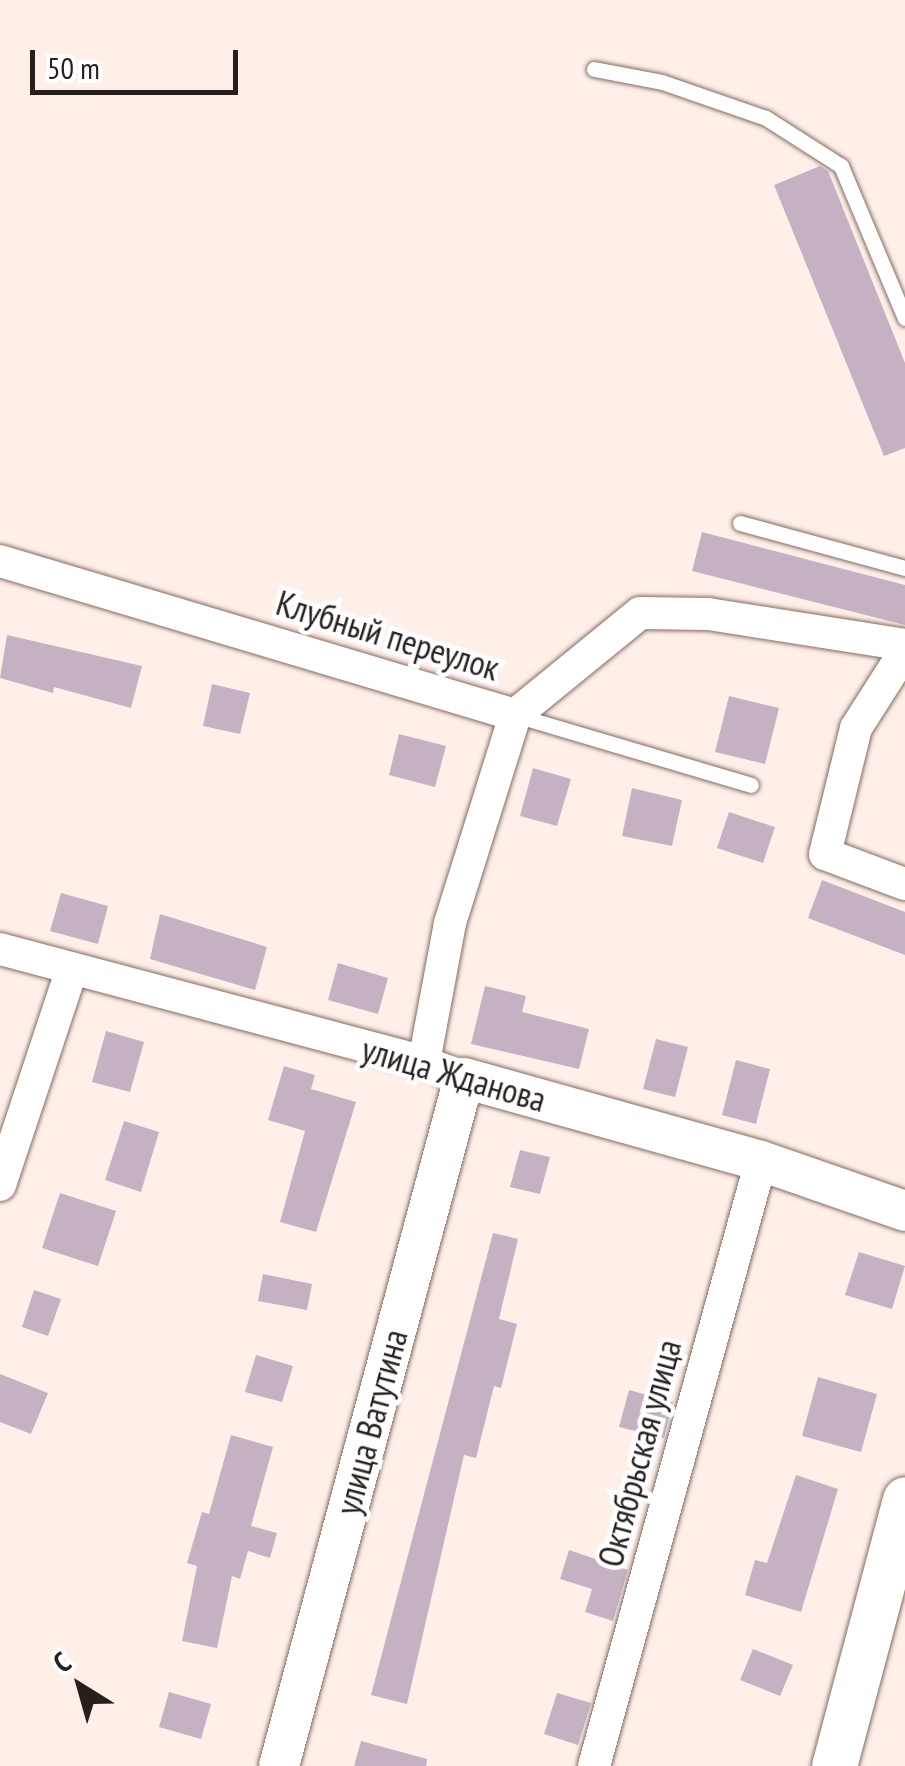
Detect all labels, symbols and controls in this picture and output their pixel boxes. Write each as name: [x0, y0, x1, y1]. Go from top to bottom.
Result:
scale bar: [35, 30, 242, 92]
text: 50 m: [47, 48, 100, 87]
street label: Клубный переулок: [272, 581, 504, 689]
street label: улица Жданова: [357, 1028, 551, 1120]
street label: улица Ватутина: [326, 1325, 416, 1519]
street label: Октябрьская улица: [588, 1335, 690, 1571]
north arrow: [30, 1636, 130, 1736]
text: С: [45, 1643, 78, 1680]

